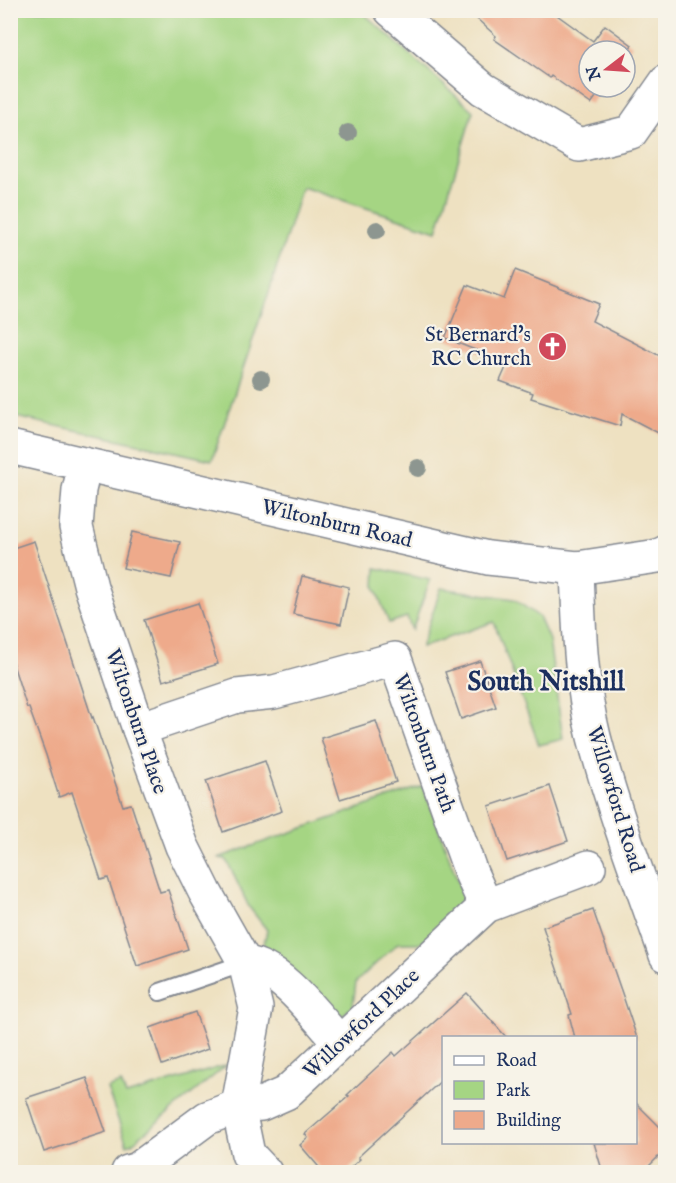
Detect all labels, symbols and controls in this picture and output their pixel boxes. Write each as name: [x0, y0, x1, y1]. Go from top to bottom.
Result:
north arrow: [577, 39, 637, 99]
text: N: [583, 63, 606, 83]
place label: St Bernard's RC Church: [425, 322, 531, 373]
church icon: St Bernard's RC Church: [536, 330, 568, 362]
street label: Wiltonburn Road: [259, 494, 415, 555]
street label: Wiltonburn Place: [98, 645, 173, 798]
district label: South Nitshill: [467, 666, 625, 700]
street label: Wiltonburn Path: [386, 670, 461, 817]
street label: Willowford Road: [579, 723, 650, 877]
street label: Willowford Place: [298, 963, 426, 1085]
legend: [442, 1036, 637, 1144]
text: Road: [496, 1050, 537, 1073]
text: Park: [496, 1080, 531, 1103]
text: Building: [496, 1110, 561, 1133]

